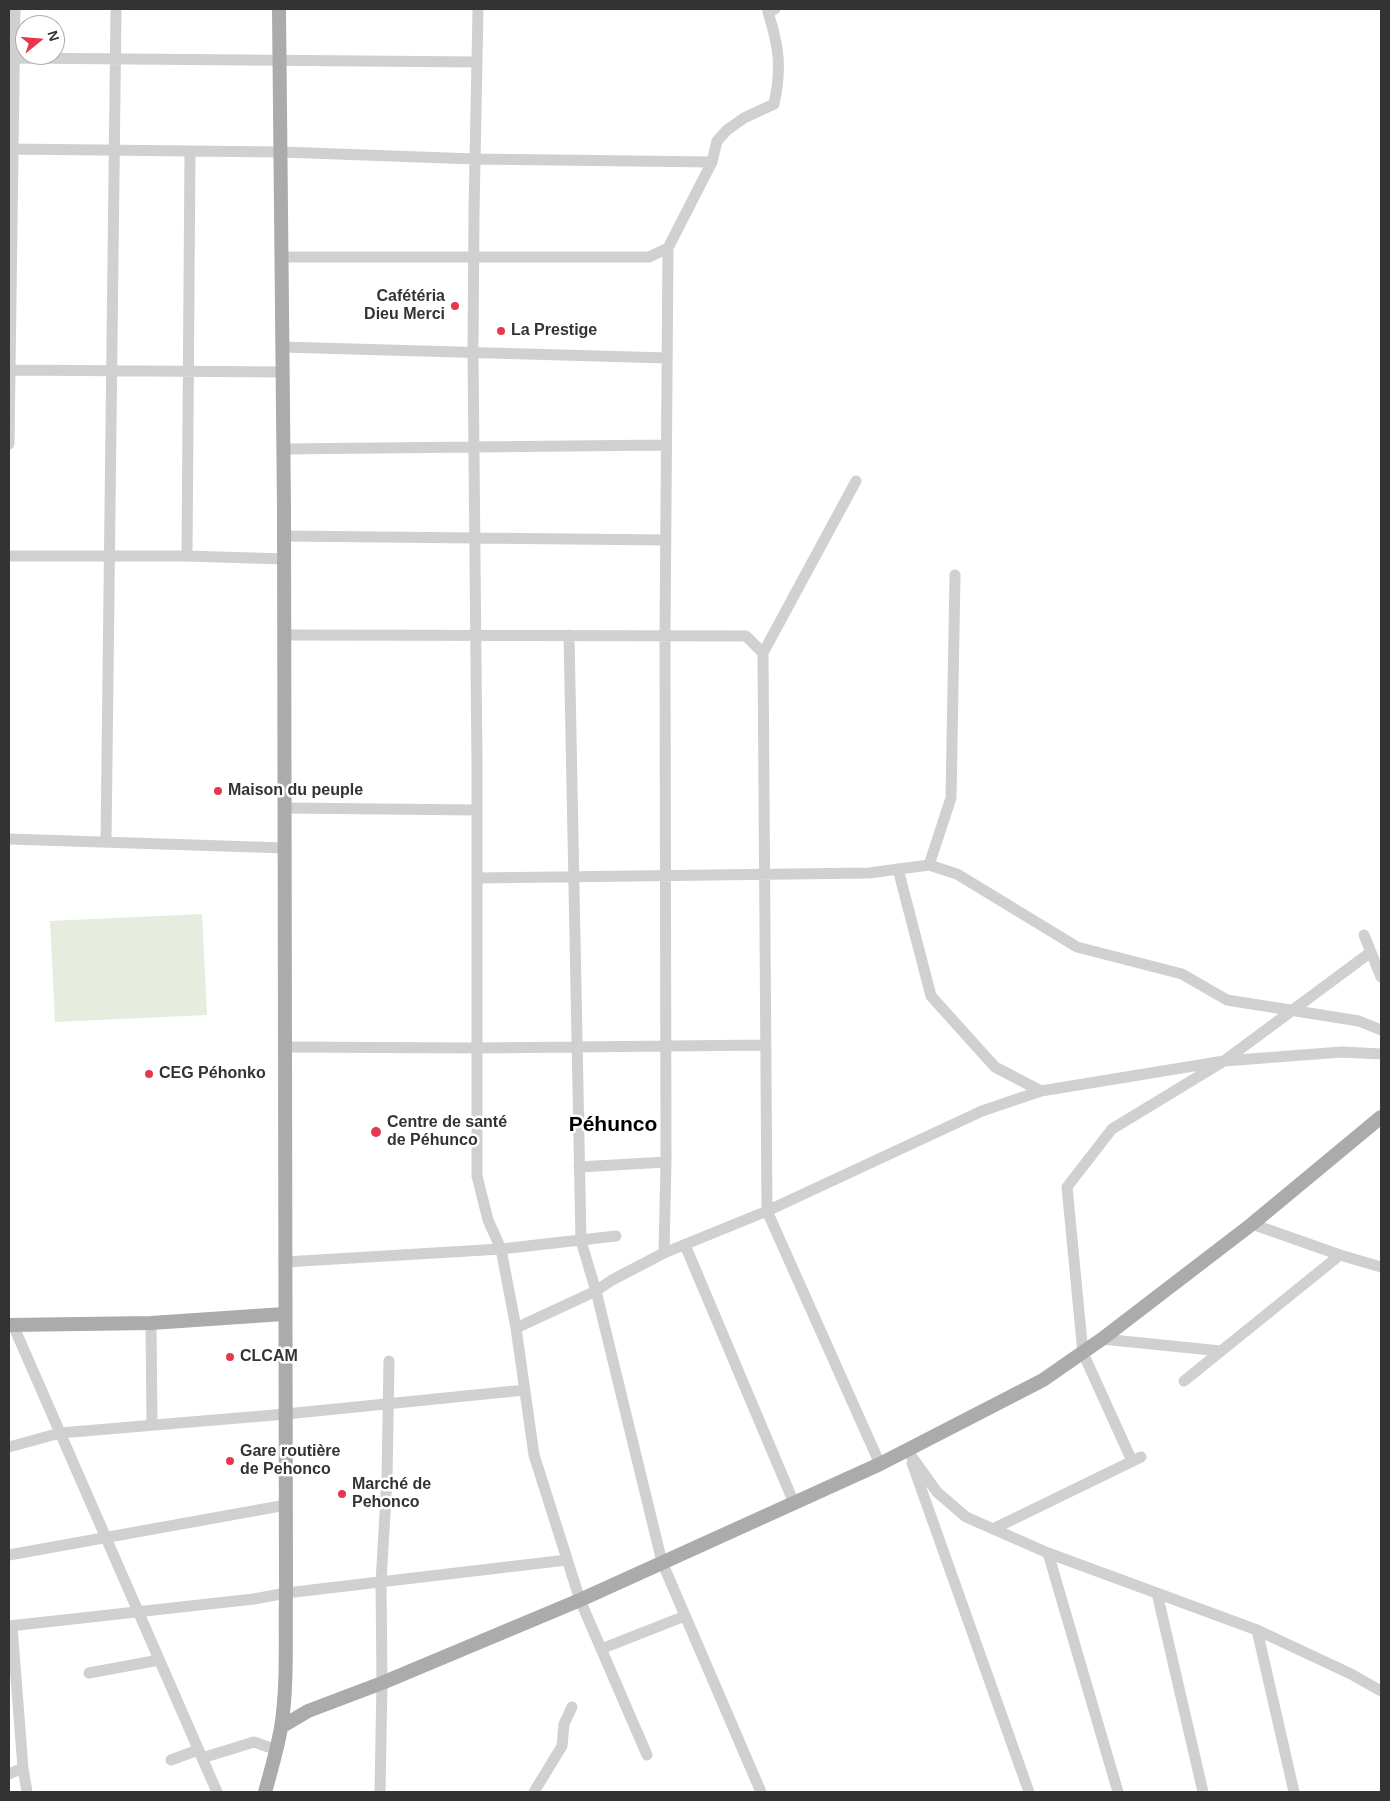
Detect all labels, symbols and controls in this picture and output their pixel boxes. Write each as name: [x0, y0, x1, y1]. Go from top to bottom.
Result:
north arrow: [15, 15, 65, 65]
text: N: [44, 29, 63, 43]
place label: Cafétéria Dieu Merci: [364, 287, 445, 325]
marker: Cafétéria Dieu Merci: [449, 300, 461, 312]
place label: La Prestige: [511, 321, 597, 341]
marker: La Prestige: [495, 325, 507, 337]
place label: Maison du peuple: [228, 781, 363, 801]
marker: Maison du peuple: [212, 785, 224, 797]
place label: CEG Péhonko: [159, 1064, 266, 1084]
marker: CEG Péhonko: [143, 1068, 155, 1080]
district label: Péhunco: [569, 1112, 657, 1138]
place label: Centre de santé de Péhunco: [387, 1113, 507, 1151]
marker: Centre de santé de Péhunco: [369, 1125, 383, 1139]
place label: CLCAM: [240, 1347, 298, 1367]
marker: CLCAM: [224, 1351, 236, 1363]
place label: Gare routière de Pehonco: [240, 1442, 340, 1480]
marker: Gare routière de Pehonco: [224, 1455, 236, 1467]
place label: Marché de Pehonco: [352, 1475, 431, 1513]
marker: Marché de Pehonco: [336, 1488, 348, 1500]

